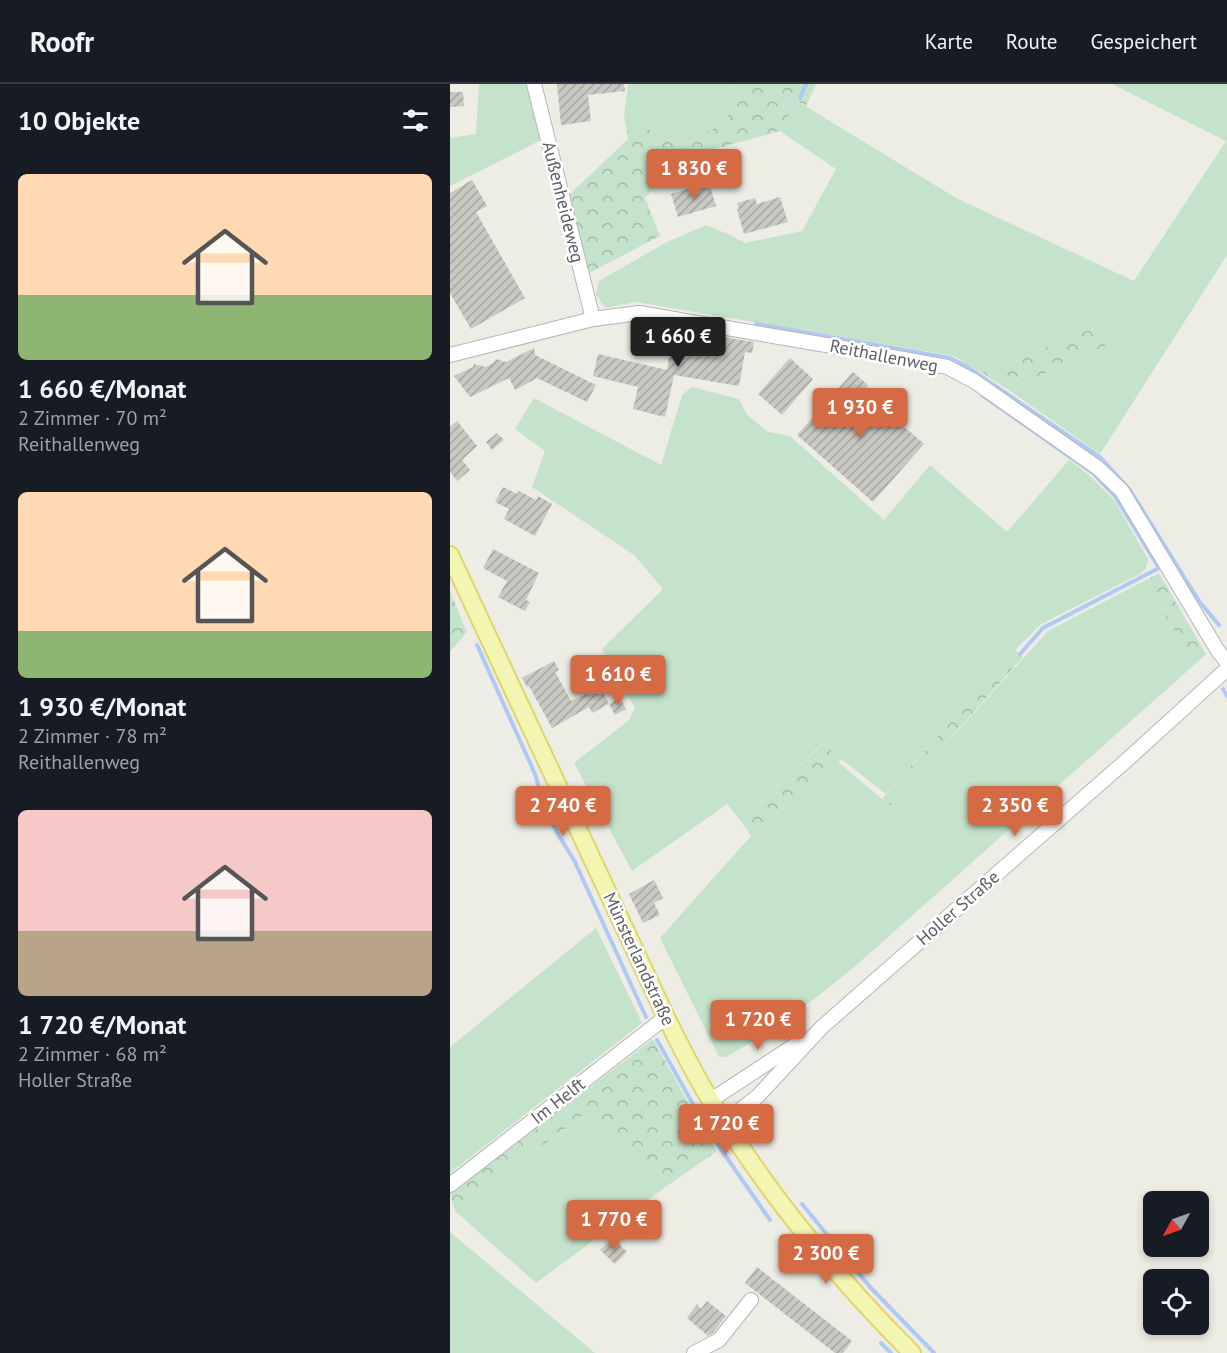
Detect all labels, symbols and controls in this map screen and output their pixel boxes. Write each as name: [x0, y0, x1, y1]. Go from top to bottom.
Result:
text: Roofr: [30, 23, 94, 60]
text: Karte: [925, 28, 973, 55]
text: Route: [1006, 28, 1057, 55]
text: Gespeichert: [1090, 28, 1197, 55]
text: 10 Objekte: [18, 104, 140, 137]
icon: filters: [399, 104, 432, 137]
street label: Außenheideweg: [537, 139, 590, 265]
pin: 1 830 €: [639, 149, 749, 200]
text: 1 830 €: [661, 155, 727, 181]
icon: home: [171, 213, 279, 321]
pin: 1 660 €: [623, 317, 733, 368]
text: 1 660 €: [645, 323, 711, 349]
street label: Reithallenweg: [828, 334, 940, 377]
text: 1 660 €/Monat: [18, 372, 186, 405]
pin: 1 930 €: [805, 388, 915, 439]
text: 1 930 €: [827, 394, 893, 420]
text: 2 Zimmer · 70 m²: [18, 405, 167, 431]
text: Reithallenweg: [18, 431, 140, 457]
icon: home: [171, 531, 279, 639]
pin: 1 610 €: [563, 655, 673, 706]
text: 1 610 €: [585, 661, 651, 687]
text: 1 930 €/Monat: [18, 690, 186, 723]
text: 2 Zimmer · 78 m²: [18, 723, 167, 749]
text: Reithallenweg: [18, 749, 140, 775]
pin: 2 740 €: [508, 786, 618, 837]
pin: 2 350 €: [960, 786, 1070, 837]
text: 2 740 €: [530, 792, 596, 818]
text: 2 350 €: [982, 792, 1048, 818]
icon: home: [171, 849, 279, 957]
street label: Holler Straße: [911, 865, 1004, 950]
street label: Münsterlandstraße: [598, 888, 680, 1029]
pin: 1 720 €: [703, 1000, 813, 1051]
text: 1 720 €: [725, 1006, 791, 1032]
text: 1 720 €/Monat: [18, 1008, 186, 1041]
text: 2 Zimmer · 68 m²: [18, 1041, 167, 1067]
text: Holler Straße: [18, 1067, 132, 1093]
street label: Im Helft: [526, 1072, 589, 1129]
pin: 1 720 €: [671, 1104, 781, 1155]
text: 1 720 €: [693, 1110, 759, 1136]
north arrow: [1143, 1191, 1209, 1257]
map controls: [1143, 1191, 1209, 1335]
pin: 1 770 €: [559, 1200, 669, 1251]
text: 1 770 €: [581, 1206, 647, 1232]
pin: 2 300 €: [771, 1234, 881, 1285]
text: 2 300 €: [793, 1240, 859, 1266]
button: locate: [1143, 1269, 1209, 1335]

